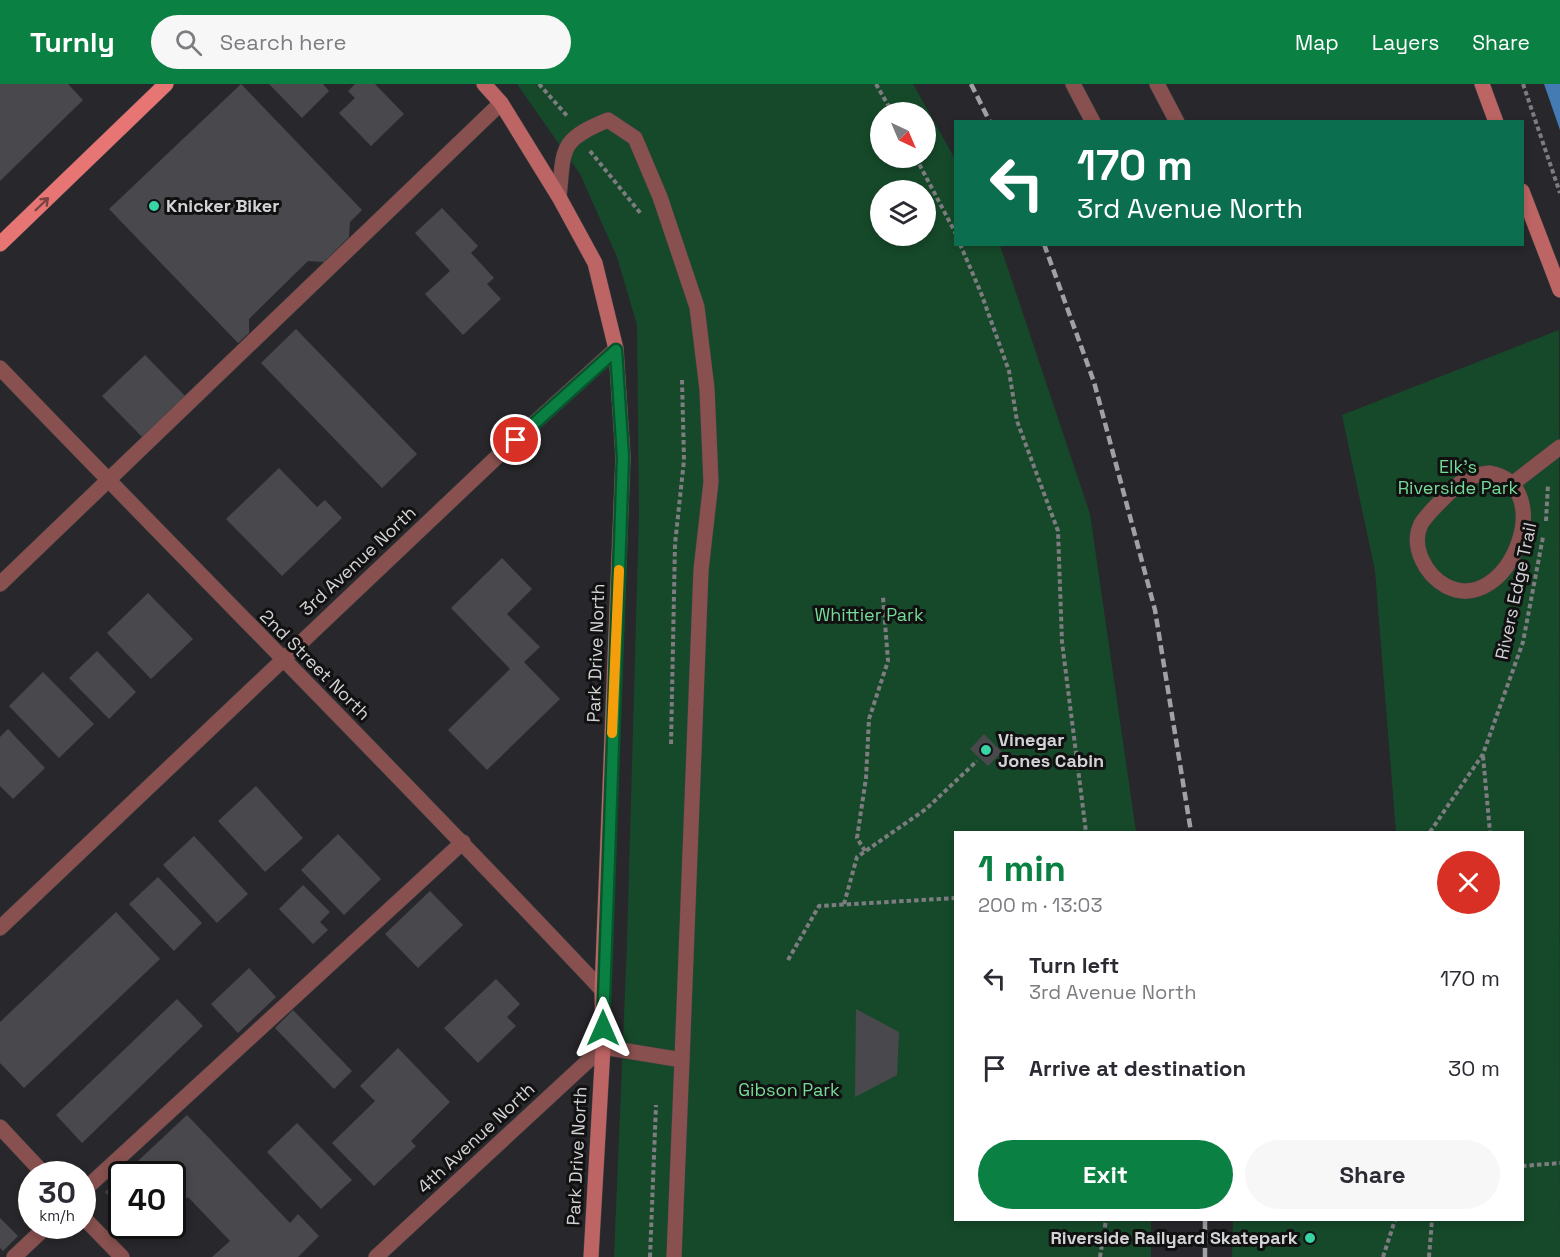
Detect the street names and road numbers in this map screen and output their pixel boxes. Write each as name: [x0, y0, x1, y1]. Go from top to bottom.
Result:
street label: 3rd Avenue North: [295, 501, 421, 620]
street label: Rivers Edge Trail: [1490, 520, 1541, 661]
street label: Park Drive North: [582, 583, 609, 723]
street label: 2nd Street North: [255, 605, 375, 725]
street label: 4th Avenue North: [412, 1077, 539, 1198]
street label: Park Drive North: [561, 1086, 592, 1226]

